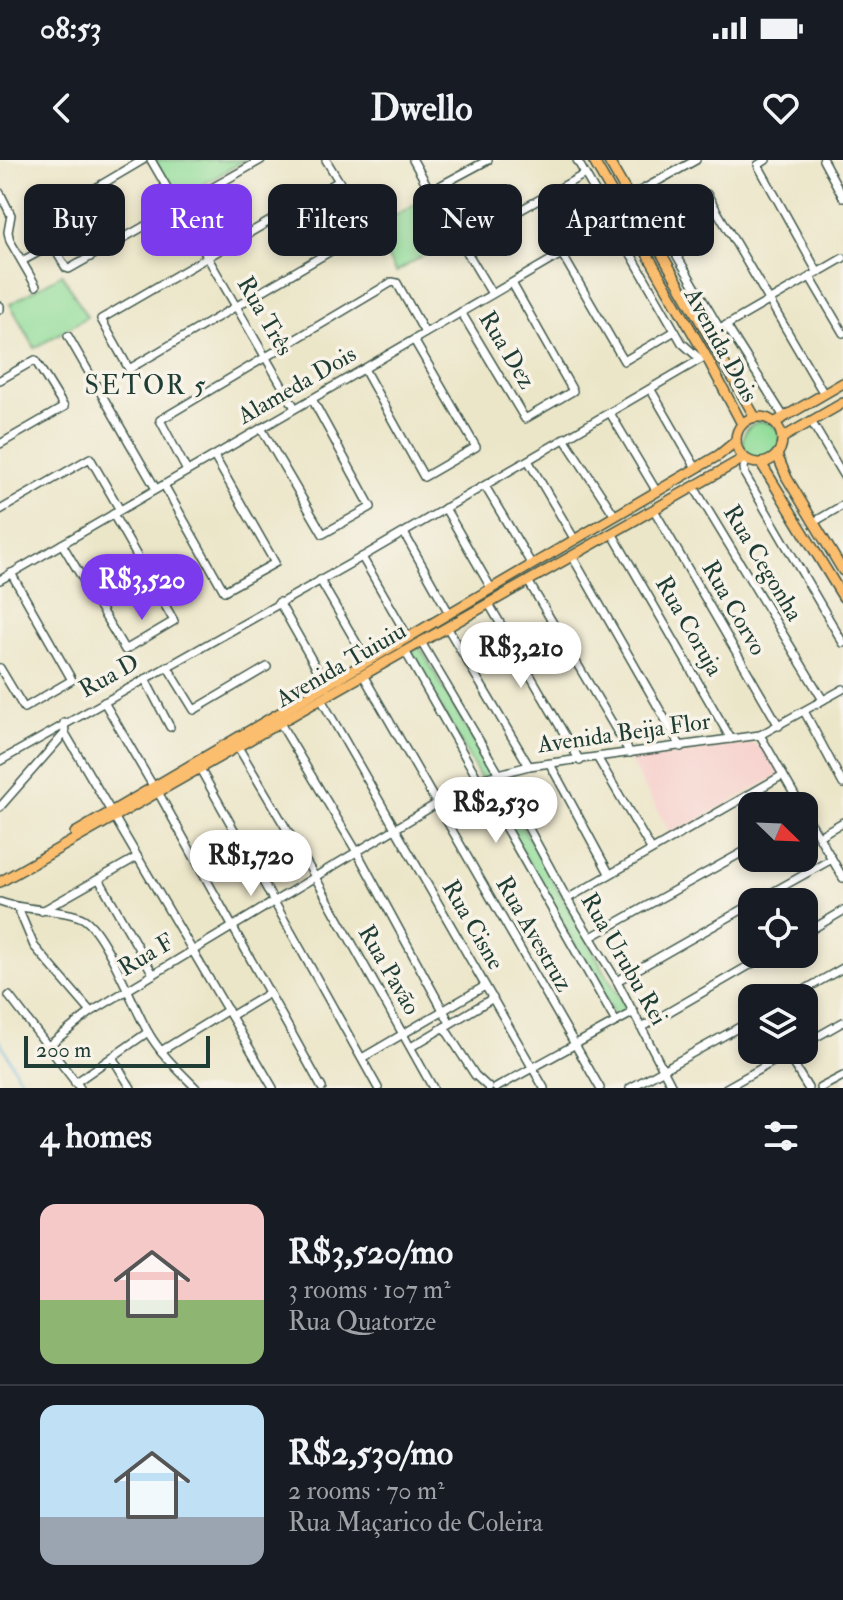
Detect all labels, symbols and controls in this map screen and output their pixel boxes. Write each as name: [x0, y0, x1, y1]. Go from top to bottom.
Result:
text: 08:53: [40, 10, 102, 47]
icon: back: [40, 86, 84, 130]
text: Dwello: [371, 86, 472, 131]
icon: heart: [759, 86, 803, 130]
chip: Buy: [24, 184, 125, 256]
chip: Rent: [141, 184, 252, 256]
chip: Filters: [268, 184, 397, 256]
chip: New: [413, 184, 522, 256]
chip: Apartment: [538, 184, 714, 256]
street label: Rua Três: [230, 271, 300, 361]
street label: Avenida Dois: [676, 282, 765, 408]
street label: Rua Dez: [472, 305, 542, 395]
street label: Alameda Dois: [231, 339, 362, 432]
district label: SETOR 5: [85, 370, 207, 402]
street label: Rua Cegonha: [716, 499, 810, 628]
pin: R$3,520: [68, 554, 216, 622]
street label: Rua Corvo: [695, 555, 773, 661]
text: R$3,520: [99, 564, 185, 596]
street label: Rua Coruja: [648, 571, 731, 682]
street label: Avenida Tuiuiu: [269, 615, 412, 715]
pin: R$3,210: [447, 622, 595, 690]
text: R$3,210: [478, 632, 564, 664]
street label: Rua D: [74, 647, 144, 705]
street label: Avenida Beija Flor: [535, 706, 713, 761]
pin: R$2,530: [422, 777, 570, 845]
text: R$2,530: [452, 787, 540, 819]
north arrow: [738, 792, 818, 872]
map controls: [738, 792, 818, 1064]
pin: R$1,720: [177, 830, 325, 898]
text: R$1,720: [208, 840, 294, 872]
street label: Rua Avestruz: [489, 871, 580, 998]
street label: Rua Cisne: [435, 875, 511, 975]
street label: Rua Urubu Rei: [574, 887, 674, 1031]
button: locate: [738, 888, 818, 968]
street label: Rua Pavão: [351, 919, 427, 1021]
street label: Rua F: [113, 926, 179, 984]
button: layers: [738, 984, 818, 1064]
scale bar: [24, 1032, 210, 1068]
text: 200 m: [36, 1036, 91, 1064]
icon: filters: [759, 1114, 803, 1158]
text: 4 homes: [40, 1115, 152, 1158]
text: R$3,520/mo: [288, 1231, 453, 1274]
icon: home: [104, 1236, 200, 1332]
text: 3 rooms · 107 m²: [288, 1274, 451, 1306]
text: Rua Quatorze: [288, 1306, 436, 1338]
text: R$2,530/mo: [288, 1432, 453, 1475]
icon: home: [104, 1437, 200, 1533]
text: 2 rooms · 70 m²: [288, 1475, 445, 1507]
text: Rua Maçarico de Coleira: [288, 1507, 543, 1539]

